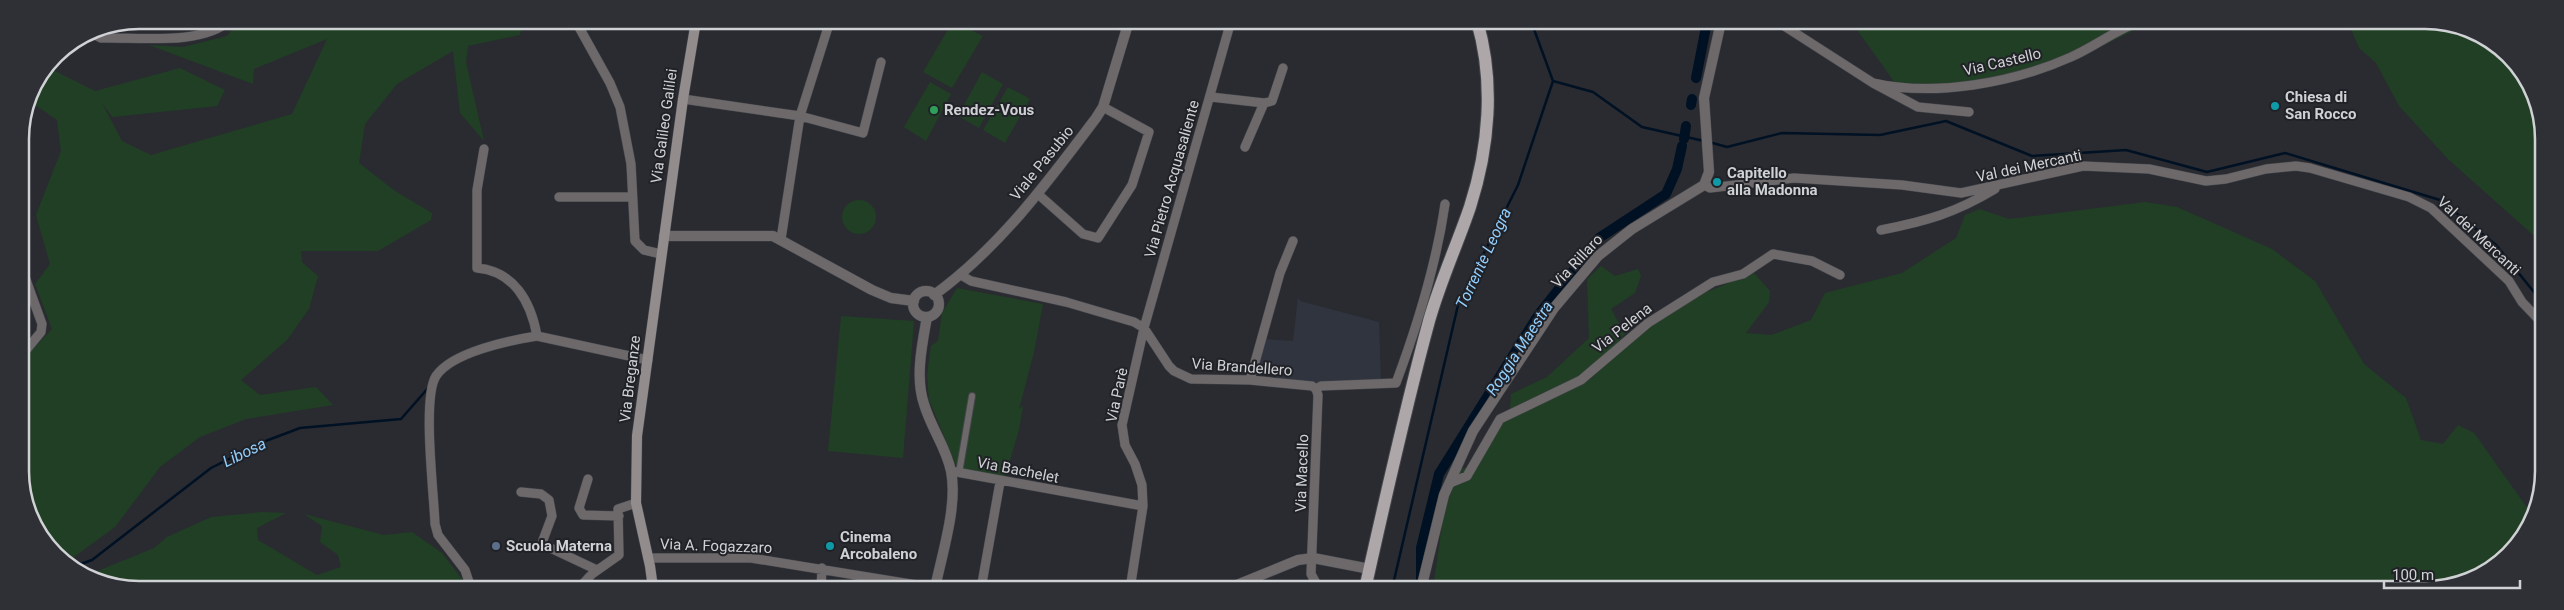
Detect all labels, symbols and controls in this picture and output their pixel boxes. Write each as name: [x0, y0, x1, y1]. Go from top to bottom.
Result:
street label: Via Castello: [1961, 44, 2043, 80]
street label: Via Galileo Galilei: [647, 68, 681, 184]
place label: Chiesa di San Rocco: [2285, 88, 2357, 123]
street label: Via Pietro Acquasaliente: [1141, 98, 1203, 260]
marker: Chiesa di San Rocco: [2269, 100, 2281, 112]
place label: Rendez-Vous: [944, 101, 1035, 119]
marker: Rendez-Vous: [928, 104, 940, 116]
street label: Viale Pasubio: [1006, 122, 1078, 204]
street label: Val dei Mercanti: [1975, 146, 2083, 186]
place label: Capitello alla Madonna: [1727, 164, 1818, 199]
marker: Capitello alla Madonna: [1711, 176, 1723, 188]
street label: Val dei Mercanti: [2434, 193, 2524, 279]
water label: Torrente Leogra: [1452, 205, 1515, 312]
street label: Via Rillaro: [1548, 230, 1606, 292]
water label: Roggia Maestra: [1482, 298, 1557, 399]
street label: Via Pelena: [1589, 299, 1655, 357]
street label: Via Breganze: [616, 334, 644, 424]
street label: Via Brandellero: [1191, 355, 1293, 379]
street label: Via Parè: [1102, 366, 1132, 424]
water label: Libosa: [219, 434, 269, 471]
street label: Via Macello: [1292, 434, 1312, 512]
street label: Via Bachelet: [975, 453, 1061, 487]
place label: Cinema Arcobaleno: [840, 528, 917, 563]
street label: Via A. Fogazzaro: [660, 535, 772, 557]
place label: Scuola Materna: [506, 537, 612, 555]
marker: Scuola Materna: [490, 540, 502, 552]
marker: Cinema Arcobaleno: [824, 540, 836, 552]
scale bar: [2384, 558, 2520, 590]
text: 100 m: [2392, 566, 2434, 584]

